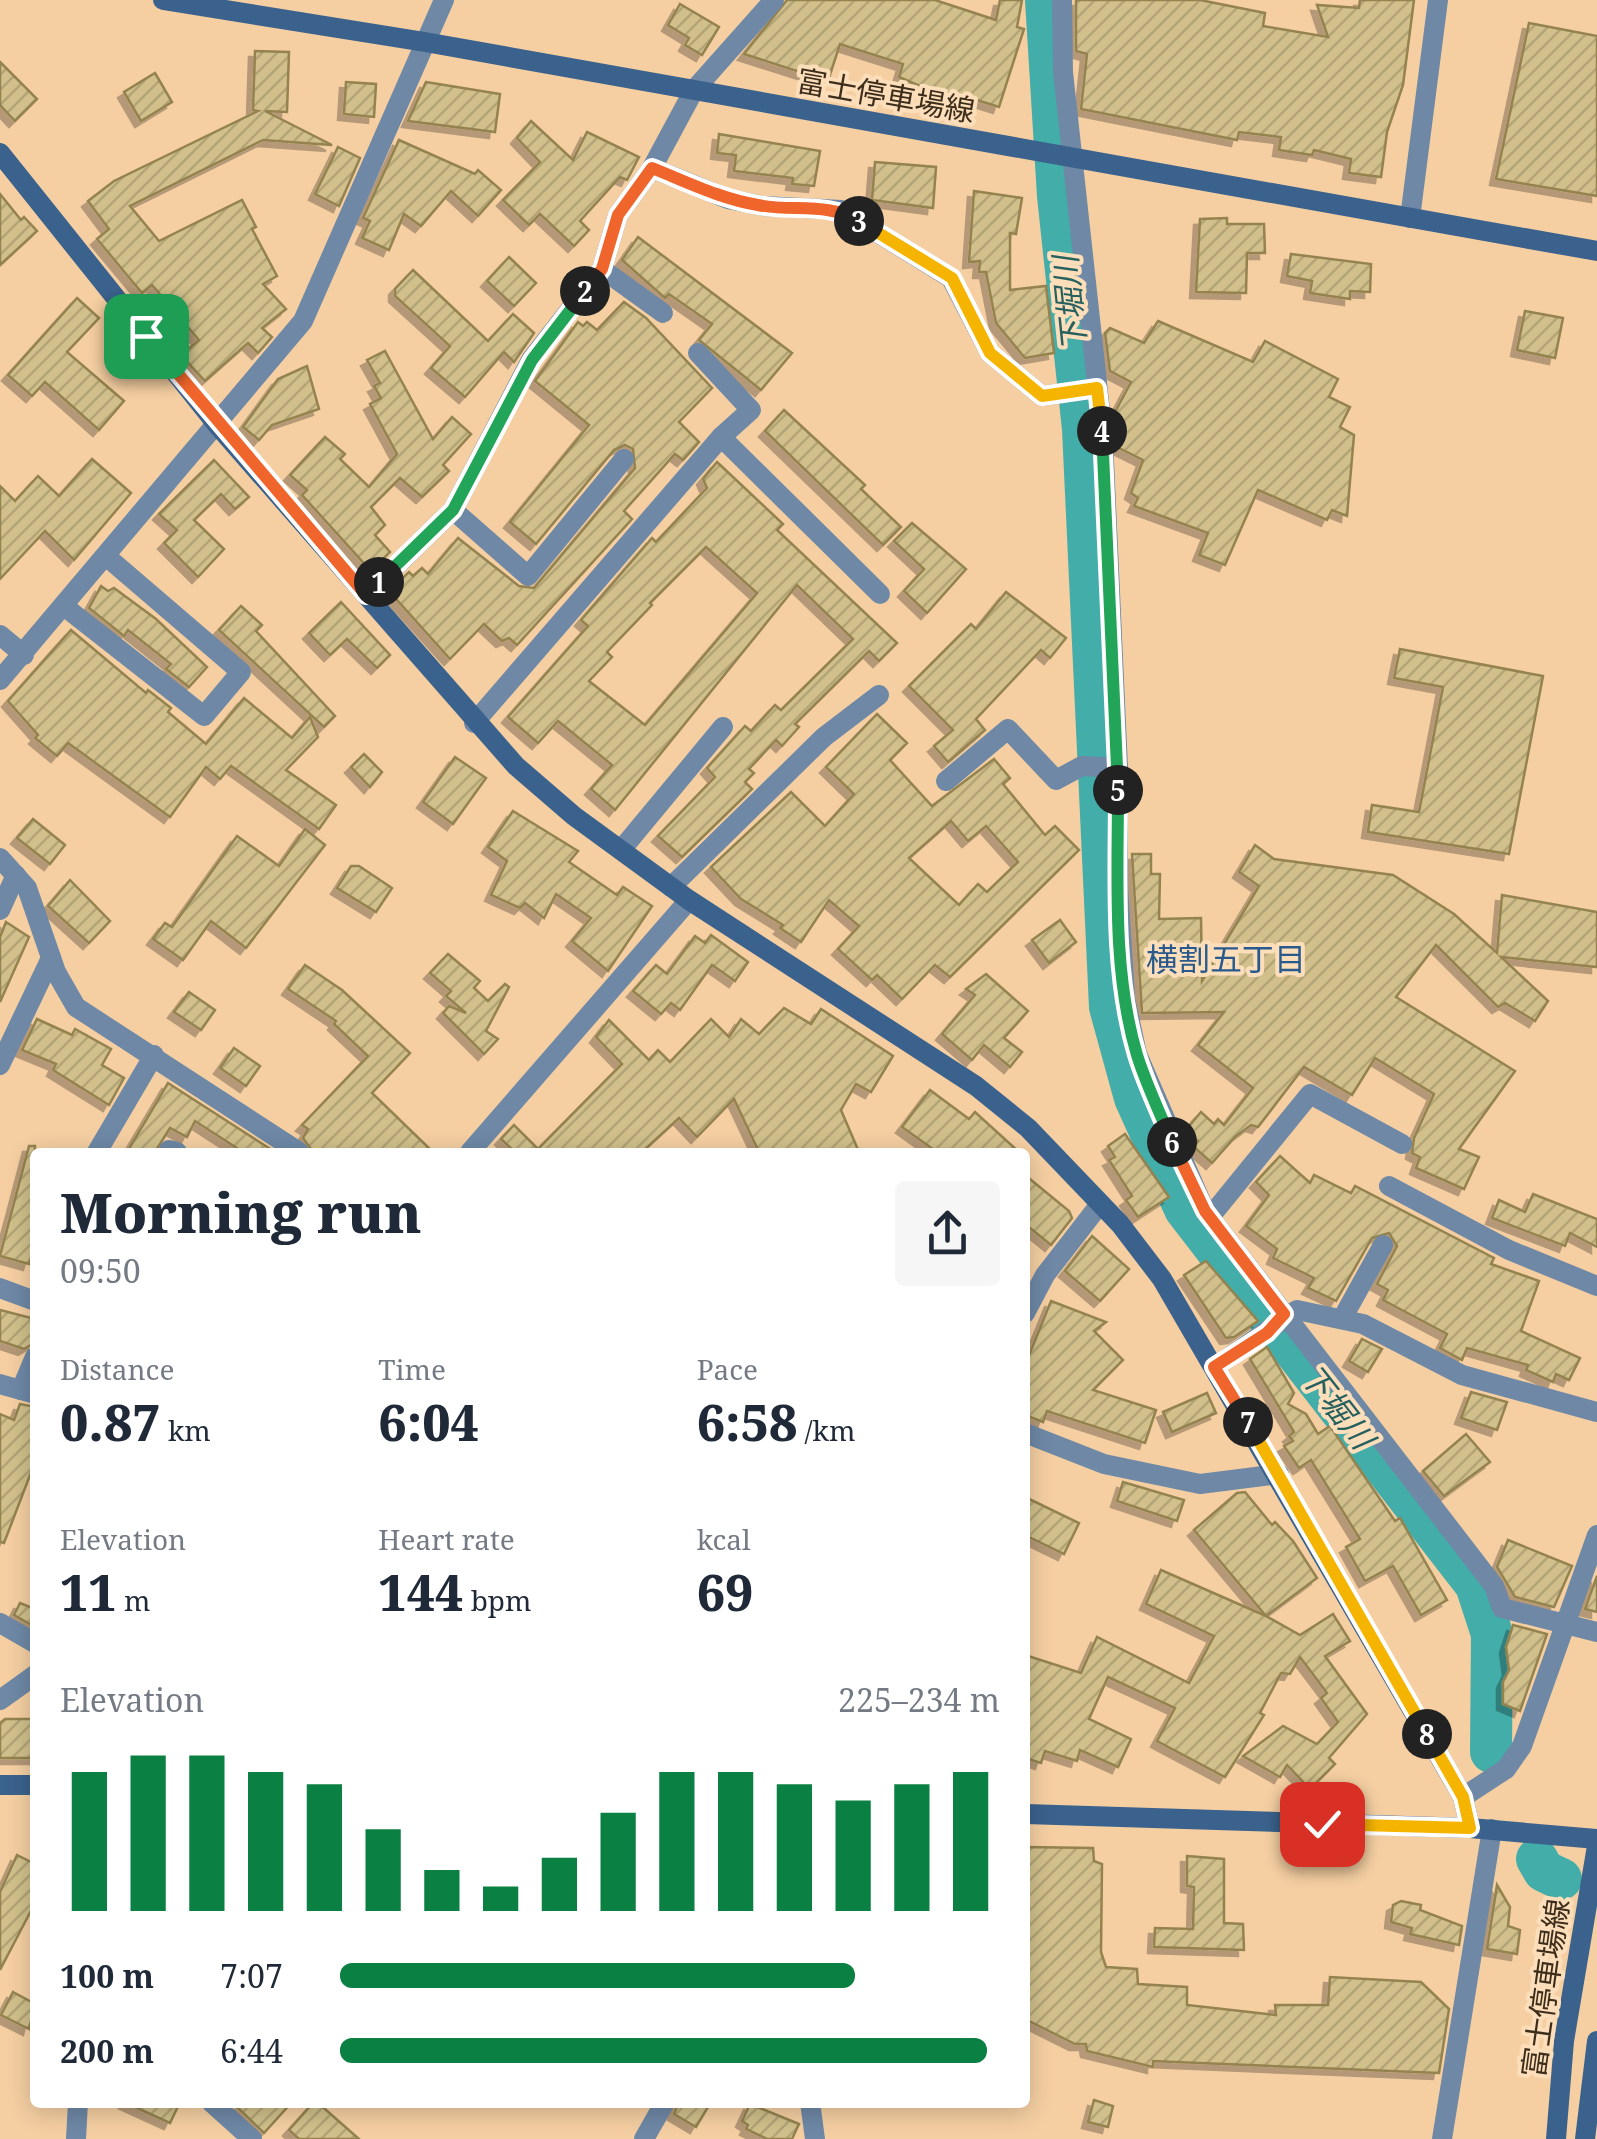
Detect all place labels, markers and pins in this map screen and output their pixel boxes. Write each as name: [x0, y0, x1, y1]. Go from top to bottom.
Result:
pin: 3: [834, 196, 884, 246]
pin: 2: [560, 266, 610, 316]
pin: [104, 294, 189, 379]
pin: 4: [1077, 406, 1127, 456]
pin: 1: [354, 557, 404, 607]
pin: 5: [1093, 765, 1143, 815]
pin: 6: [1147, 1117, 1197, 1167]
pin: 7: [1223, 1397, 1273, 1447]
pin: 8: [1402, 1709, 1452, 1759]
pin: [1280, 1782, 1365, 1867]

